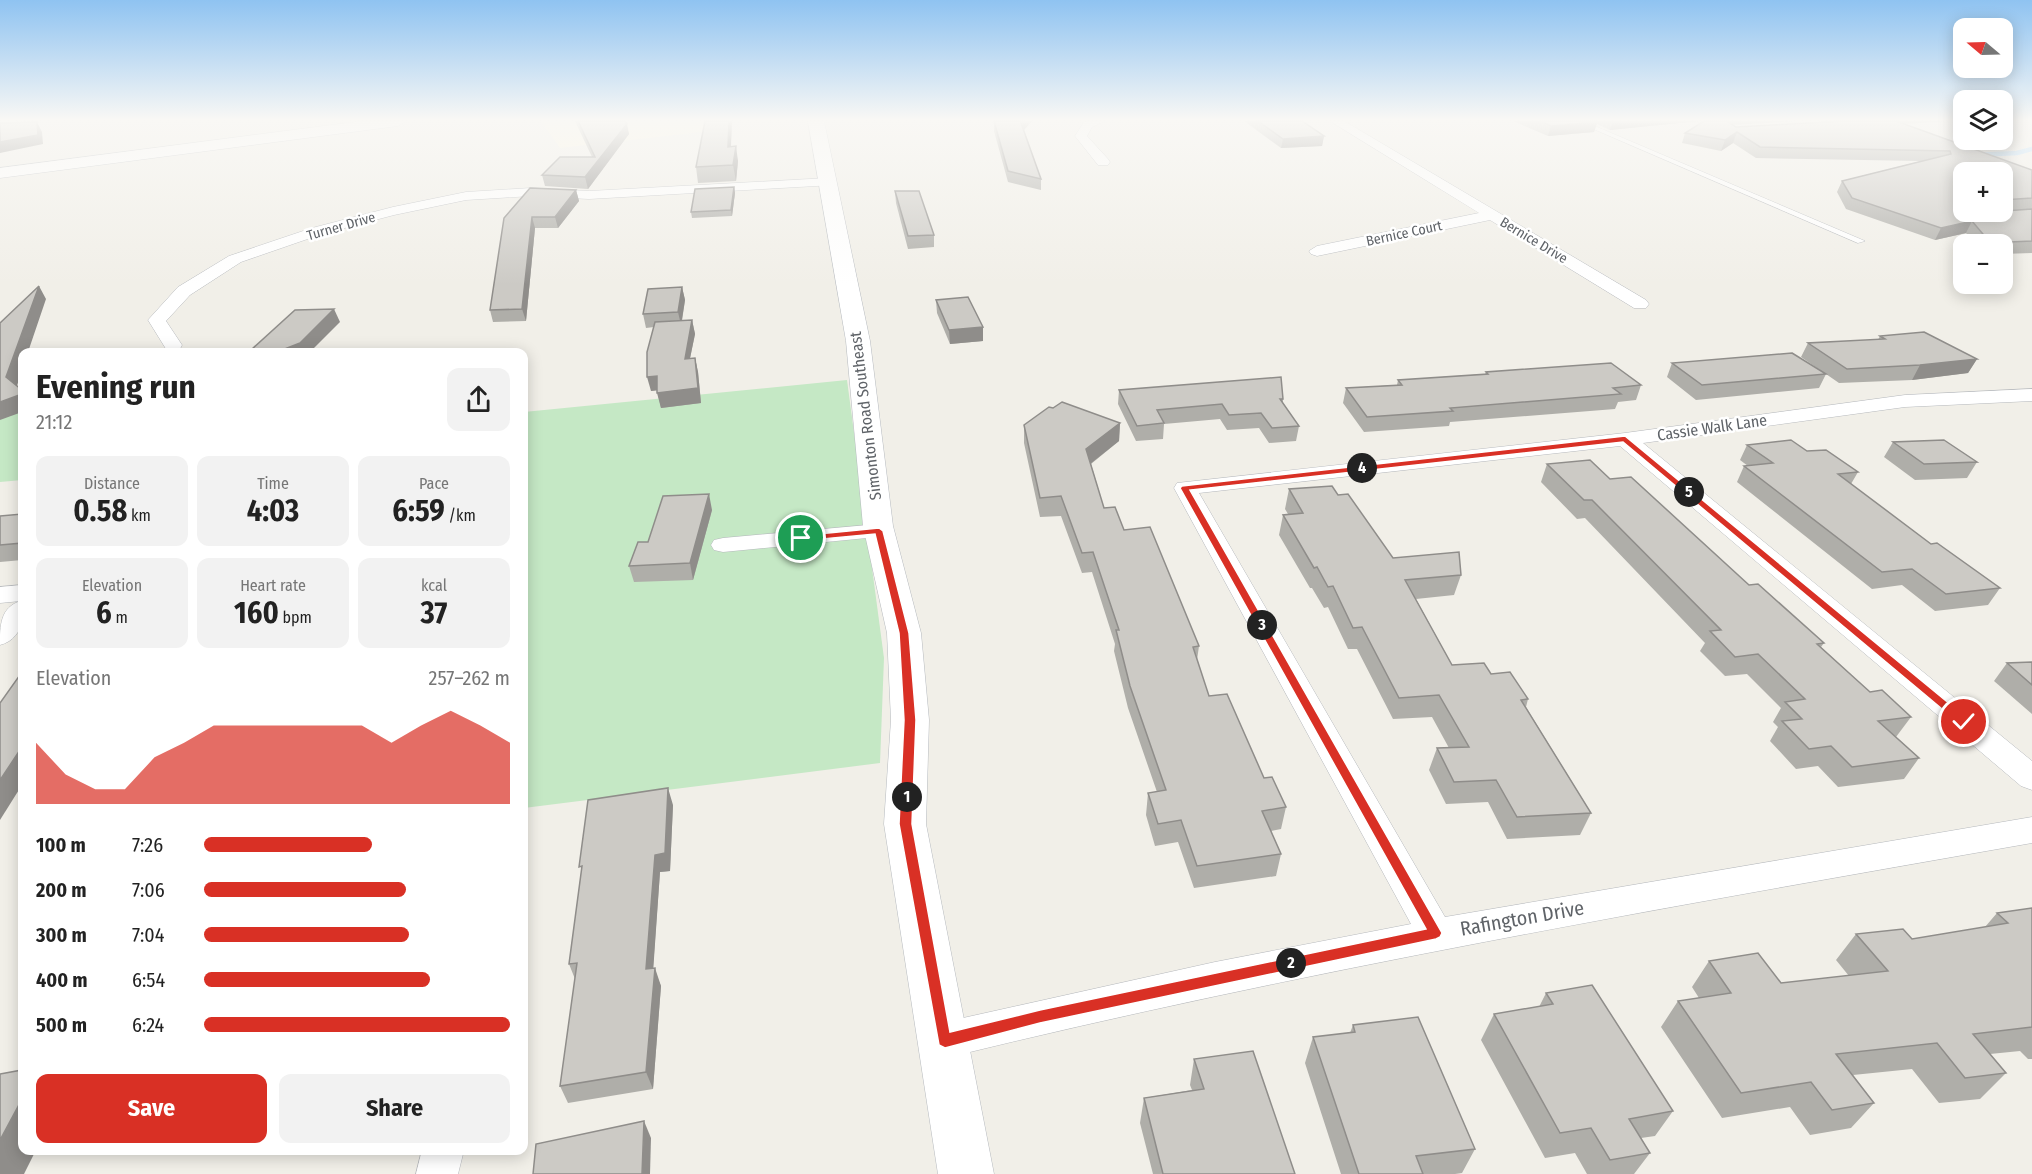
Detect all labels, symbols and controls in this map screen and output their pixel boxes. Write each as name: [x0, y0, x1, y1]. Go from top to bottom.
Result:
north arrow: [1953, 18, 2013, 78]
map controls: [1953, 18, 2013, 294]
button: layers: [1953, 90, 2013, 150]
button: +: [1953, 162, 2013, 222]
street label: Turner Drive: [305, 209, 377, 244]
street label: Bernice Drive: [1497, 214, 1571, 267]
street label: Bernice Court: [1365, 217, 1444, 250]
button: −: [1953, 234, 2013, 294]
street label: Simonton Road Southeast: [846, 330, 885, 501]
text: Evening run: [36, 367, 196, 407]
button: share: [447, 368, 510, 431]
text: 21:12: [36, 410, 72, 434]
street label: Cassie Walk Lane: [1656, 410, 1768, 445]
pin: 4: [1347, 453, 1377, 483]
text: 4: [1358, 458, 1366, 477]
text: Distance: [84, 474, 140, 493]
text: Time: [257, 474, 289, 493]
text: Pace: [419, 474, 449, 493]
pin: 5: [1674, 477, 1704, 507]
text: 5: [1685, 482, 1693, 501]
text: 0.58: [73, 493, 127, 529]
text: 4:03: [247, 493, 299, 529]
text: 6:59: [392, 493, 445, 529]
text: km: [127, 506, 151, 525]
text: /km: [445, 506, 476, 525]
pin: [775, 512, 826, 563]
icon: arrive: [784, 521, 817, 554]
text: Elevation: [82, 576, 142, 595]
text: Heart rate: [240, 576, 306, 595]
text: kcal: [421, 576, 447, 595]
text: 6: [96, 595, 112, 631]
text: 160: [234, 595, 279, 631]
text: 37: [421, 595, 447, 631]
text: m: [112, 608, 128, 627]
text: bpm: [279, 608, 312, 627]
pin: 3: [1247, 610, 1277, 640]
text: 3: [1258, 615, 1266, 634]
text: Elevation: [36, 666, 111, 690]
text: 257–262 m: [429, 666, 510, 690]
pin: [1938, 696, 1989, 747]
icon: check: [1947, 705, 1980, 738]
pin: 1: [892, 782, 922, 812]
text: 1: [904, 787, 910, 806]
text: 100 m: [36, 833, 86, 857]
text: 7:26: [132, 833, 163, 857]
text: 200 m: [36, 878, 87, 902]
text: 7:06: [132, 878, 165, 902]
street label: Rafington Drive: [1458, 895, 1586, 941]
text: 300 m: [36, 923, 87, 947]
text: 7:04: [132, 923, 164, 947]
pin: 2: [1276, 948, 1306, 978]
text: 2: [1287, 953, 1295, 972]
text: 400 m: [36, 968, 88, 992]
text: 6:54: [132, 968, 165, 992]
text: 500 m: [36, 1013, 87, 1037]
text: 6:24: [132, 1013, 164, 1037]
button: Save: [36, 1074, 267, 1143]
button: Share: [279, 1074, 510, 1143]

